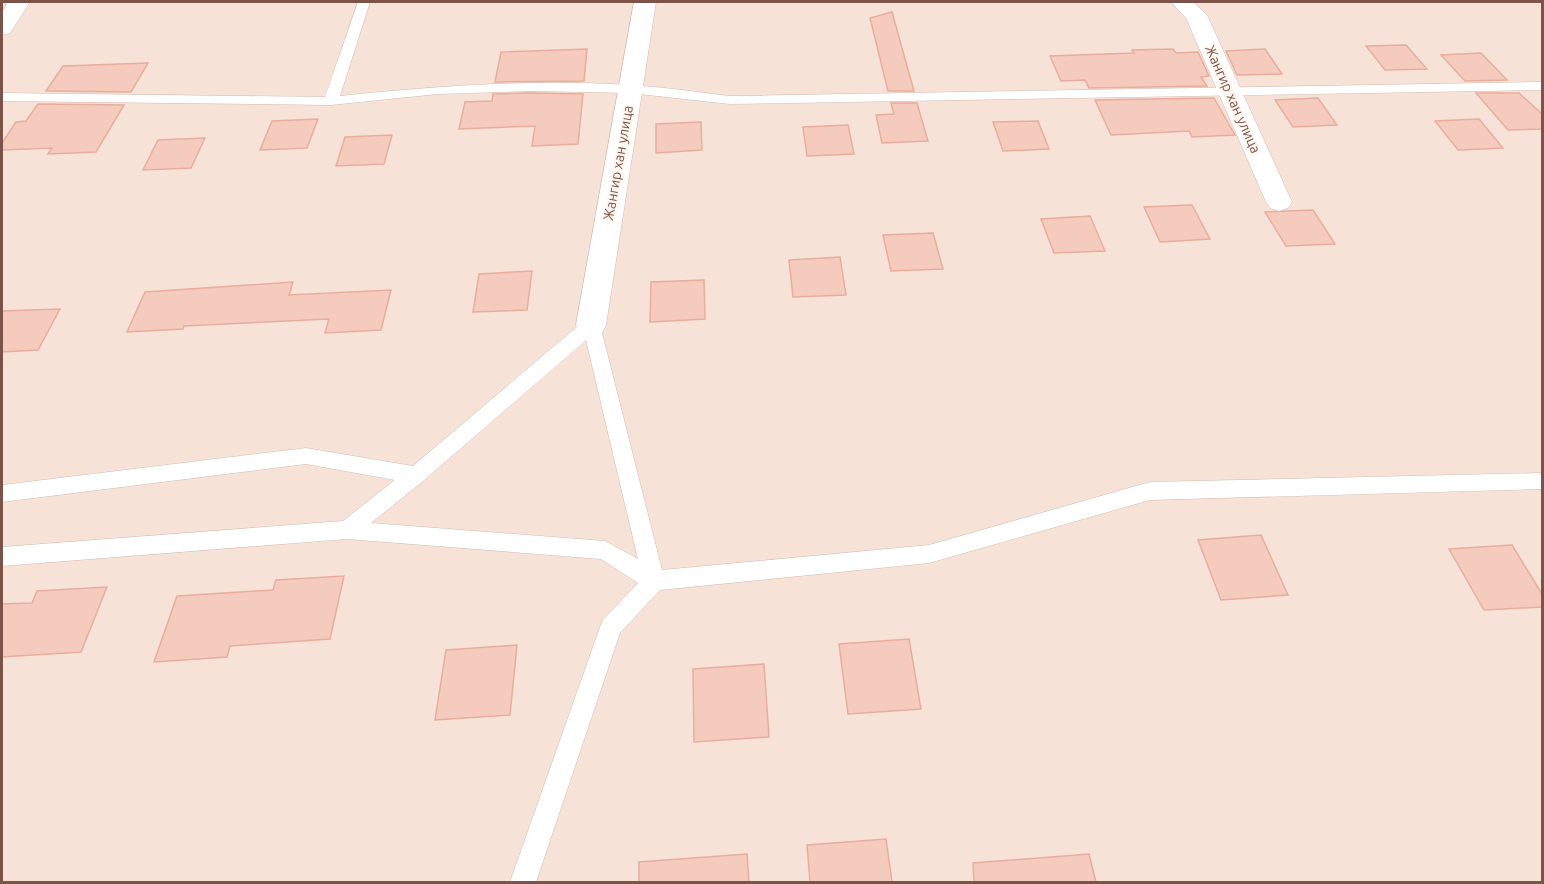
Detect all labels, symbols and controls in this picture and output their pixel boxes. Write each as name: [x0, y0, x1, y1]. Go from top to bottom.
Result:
street label: Жангир хан улица: [1202, 42, 1264, 156]
street label: Жангир хан улица: [600, 104, 636, 222]

